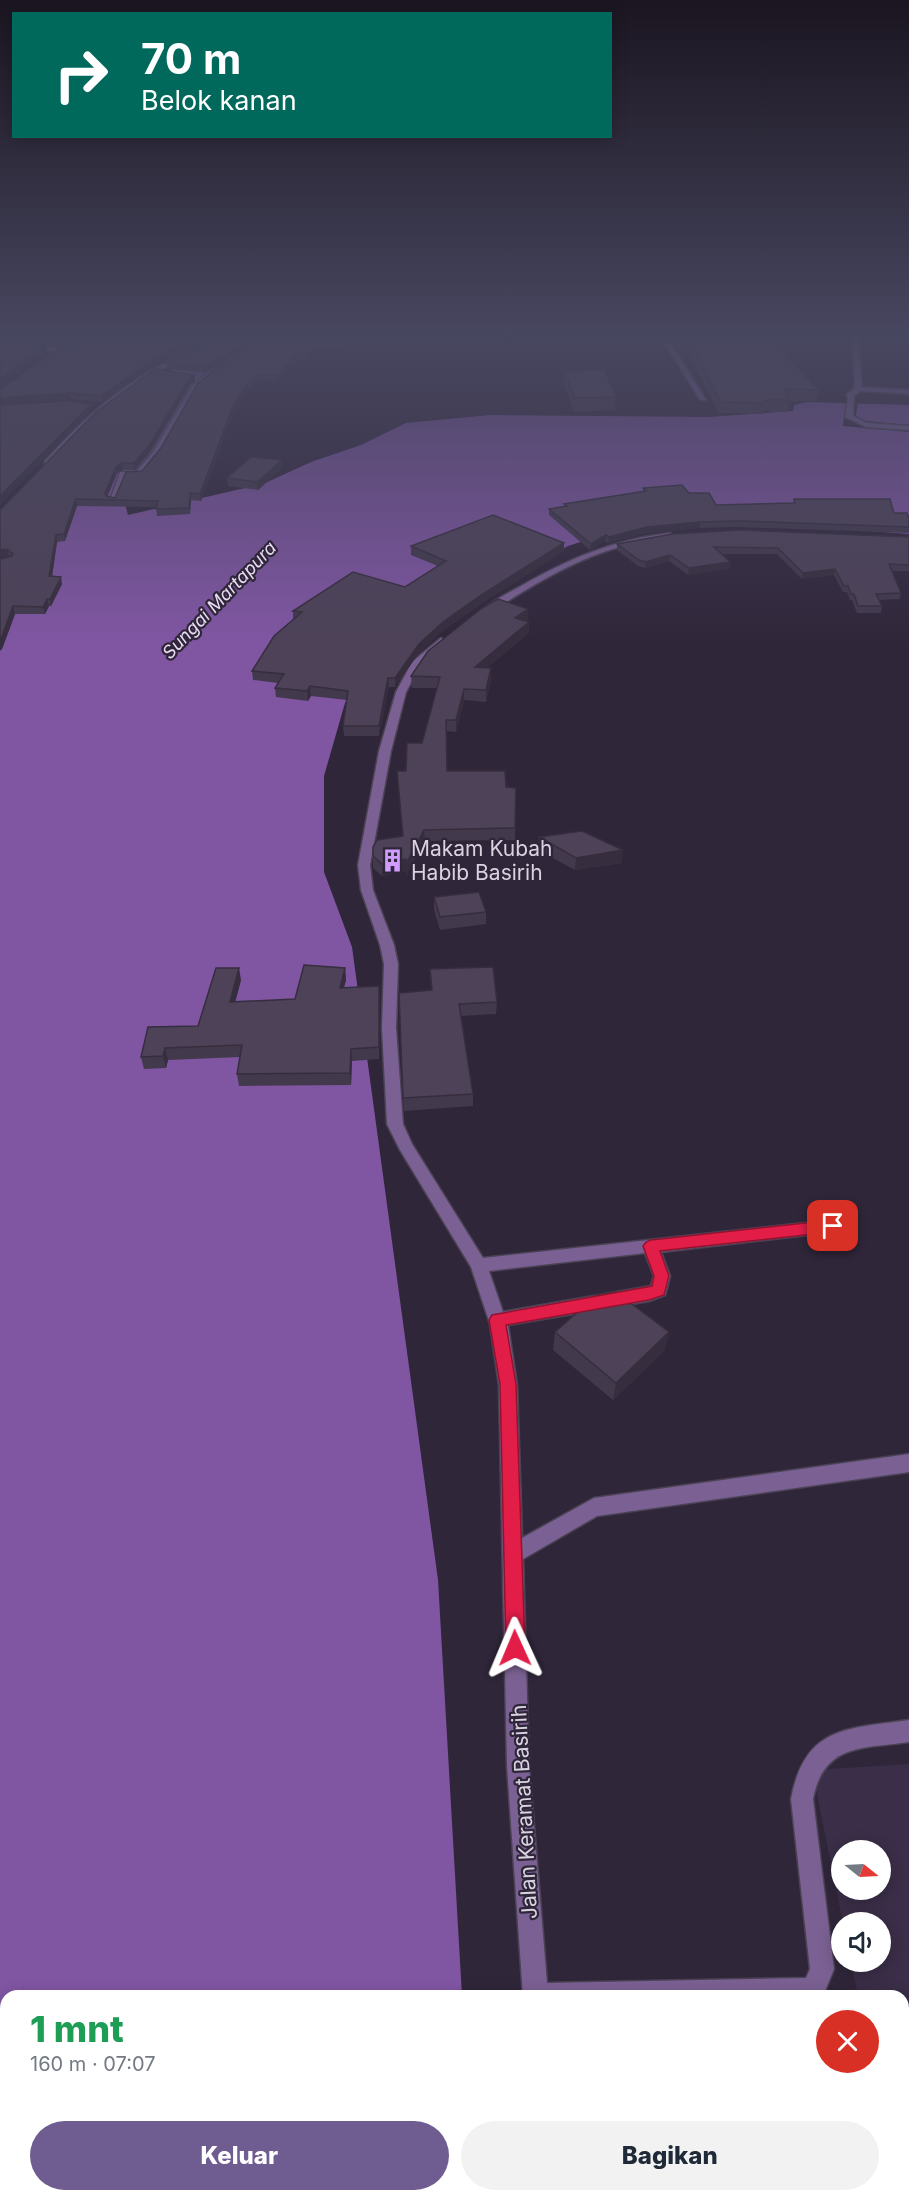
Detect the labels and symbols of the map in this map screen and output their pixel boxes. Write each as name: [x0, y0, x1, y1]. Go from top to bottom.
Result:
water label: Sungai Martapura: [158, 537, 280, 663]
place label: Makam Kubah Habib Basirih: [411, 836, 552, 885]
building icon: Makam Kubah Habib Basirih: [380, 847, 406, 873]
pin: [807, 1200, 858, 1251]
position arrow: [483, 1616, 547, 1680]
street label: Jalan Keramat Basirih: [506, 1704, 542, 1920]
north arrow: [831, 1840, 891, 1900]

